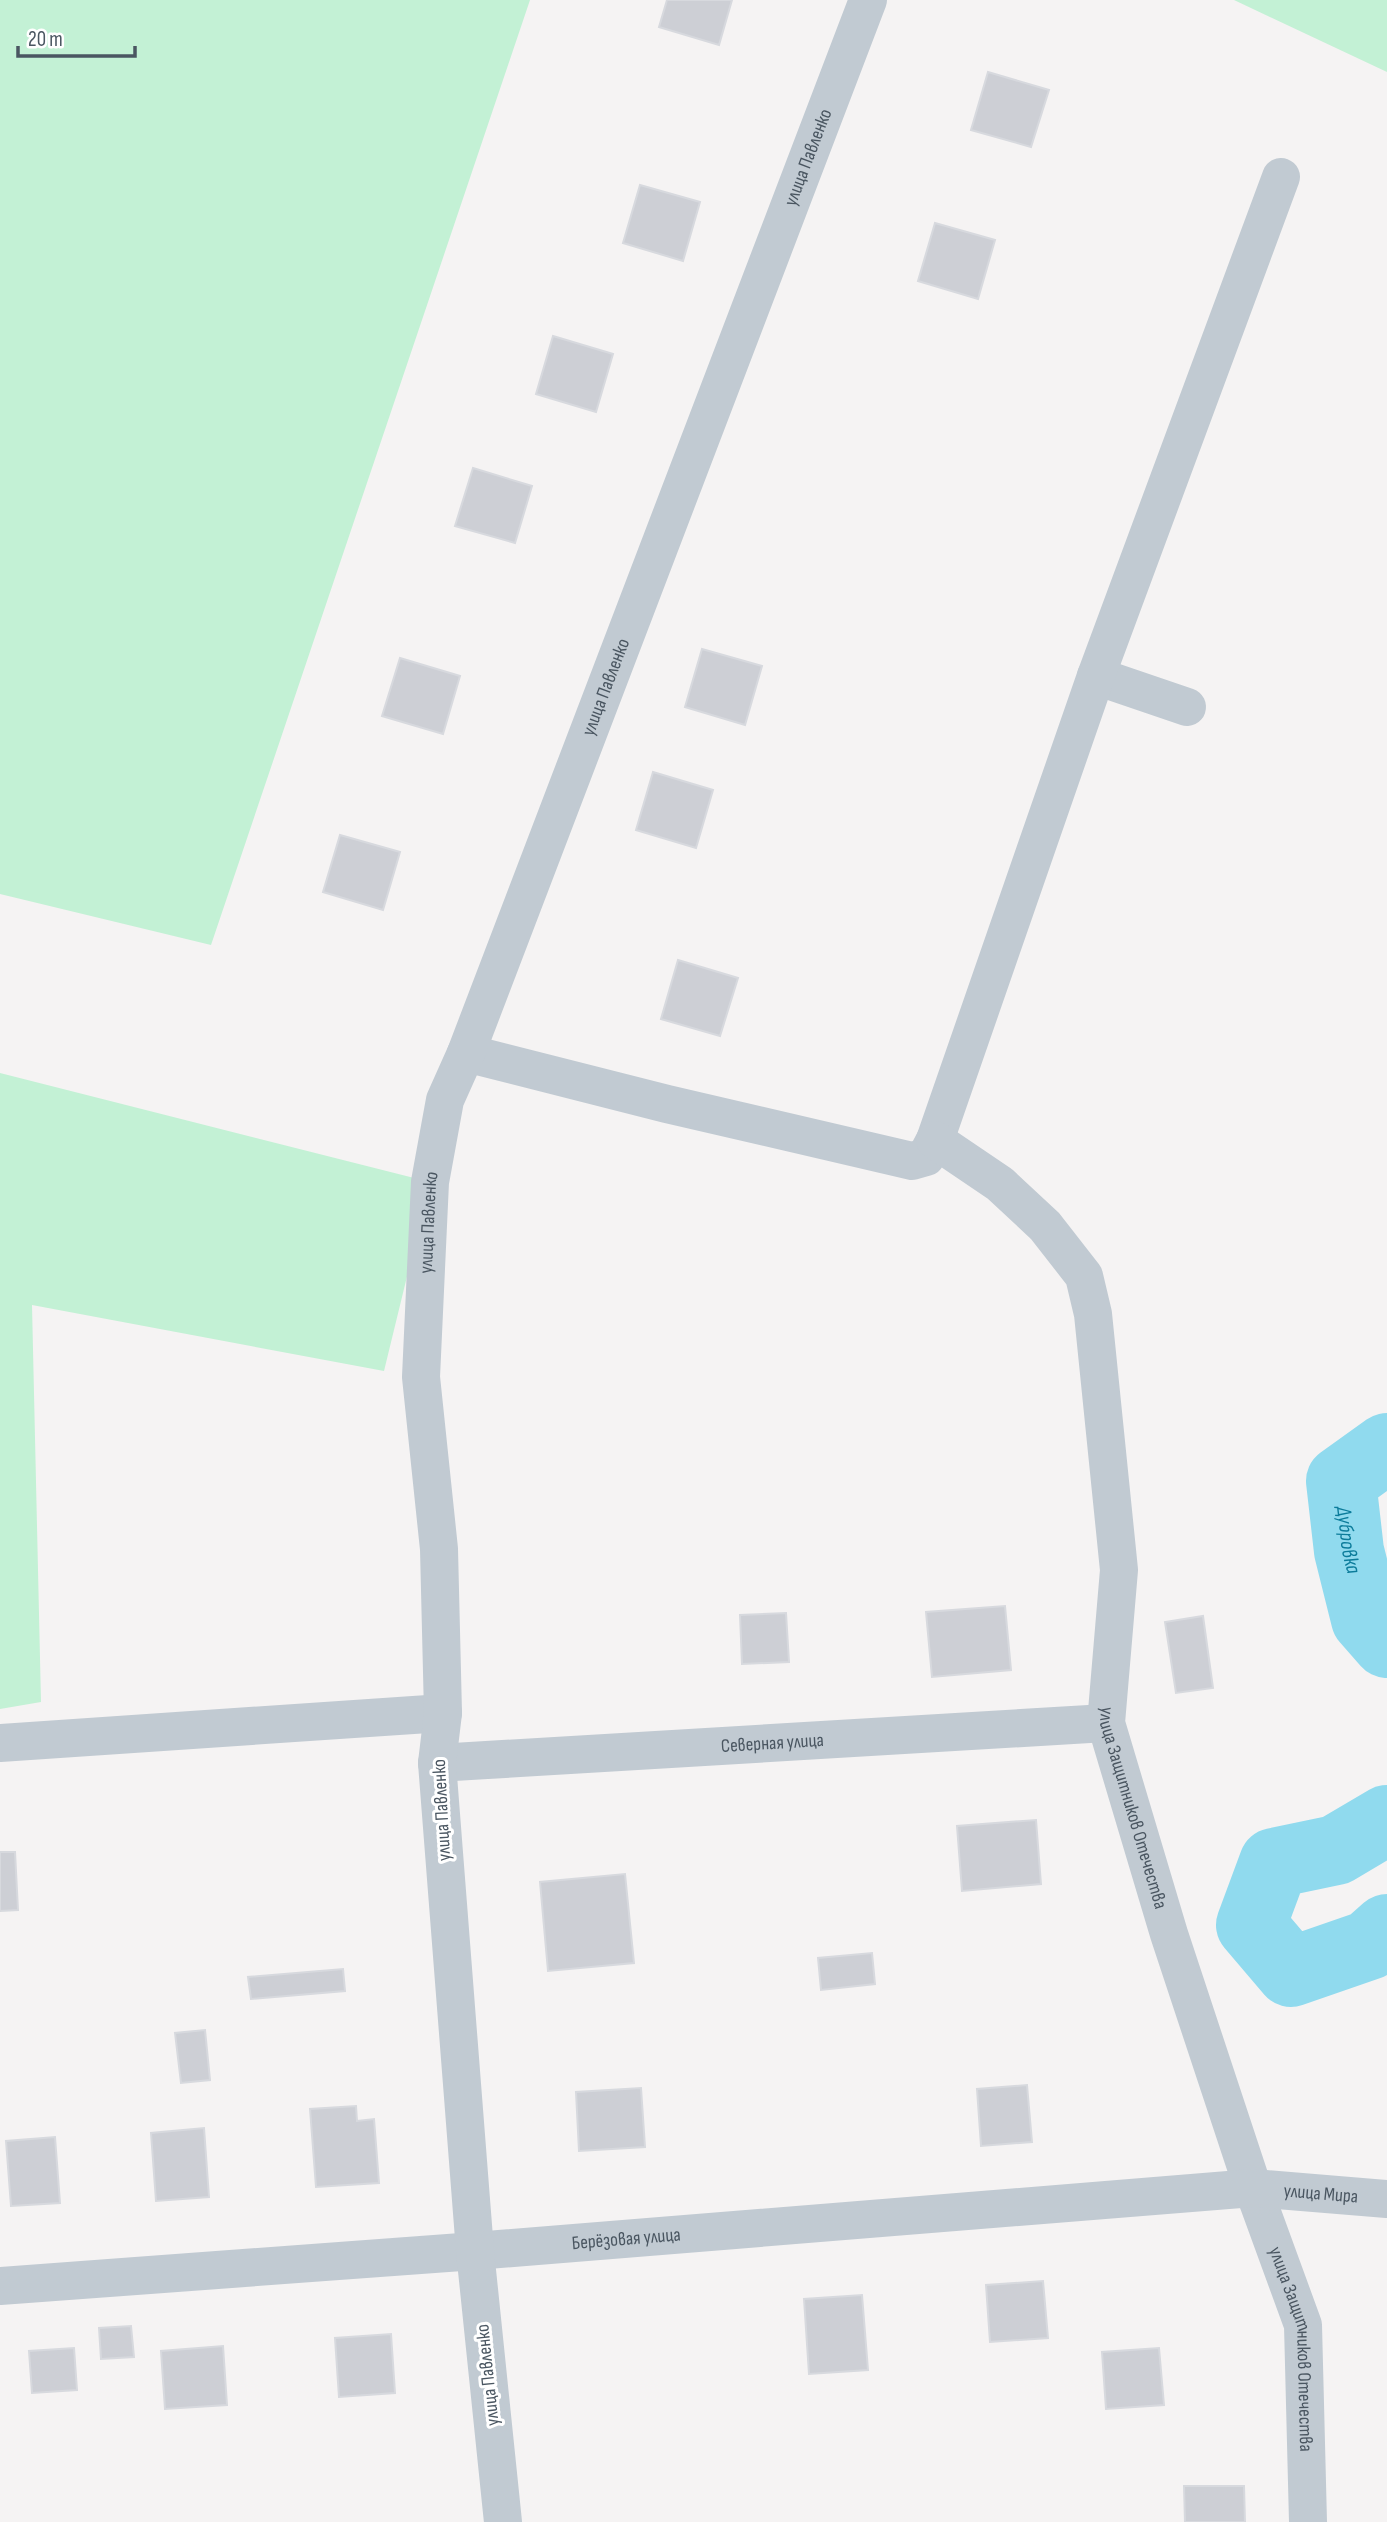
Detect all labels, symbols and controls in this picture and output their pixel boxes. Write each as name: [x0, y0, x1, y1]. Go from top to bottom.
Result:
scale bar: [18, 14, 135, 58]
text: 20 m: [28, 27, 63, 52]
street label: улица Павленко: [779, 106, 837, 209]
street label: улица Павленко: [577, 635, 635, 739]
street label: улица Павленко: [414, 1170, 443, 1274]
water label: Дубровка: [1331, 1504, 1367, 1577]
street label: улица Защитников Отечества: [1094, 1706, 1172, 1911]
street label: Северная улица: [720, 1728, 824, 1757]
street label: улица Павленко: [428, 1758, 456, 1862]
street label: улица Мира: [1283, 2179, 1359, 2208]
street label: Берёзовая улица: [571, 2223, 682, 2255]
street label: улица Защитников Отечества: [1264, 2243, 1318, 2452]
street label: улица Павленко: [471, 2323, 505, 2427]

